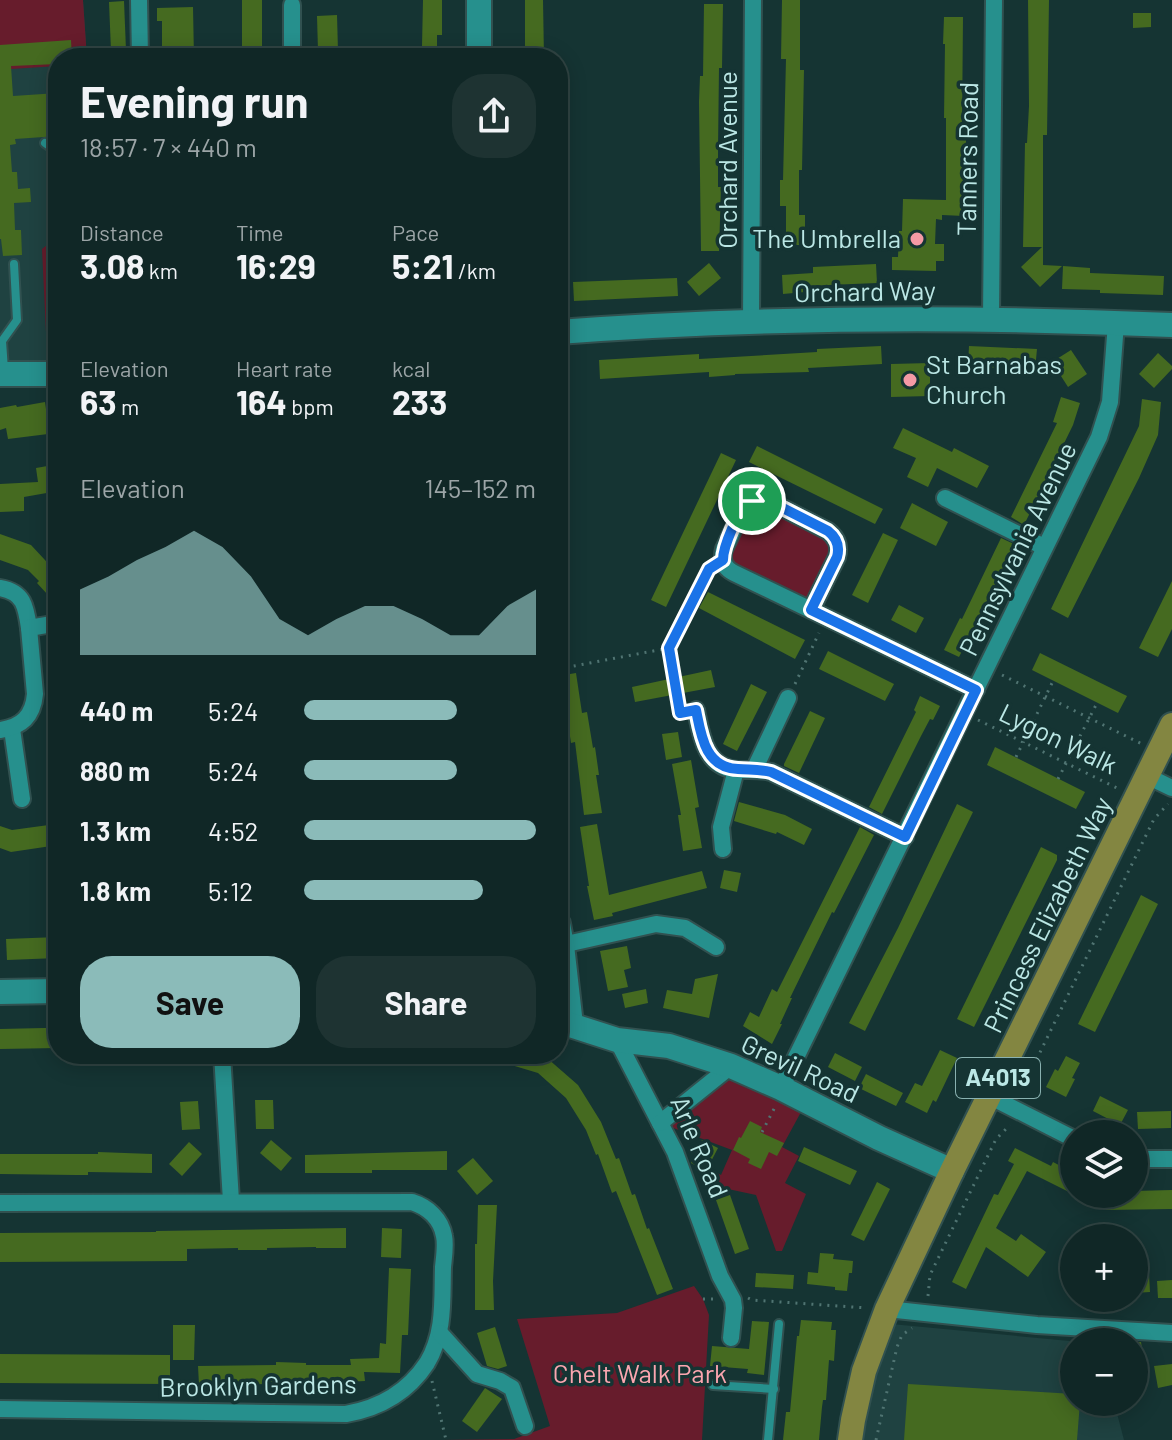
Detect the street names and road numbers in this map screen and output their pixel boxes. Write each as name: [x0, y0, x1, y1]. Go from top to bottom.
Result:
street label: Orchard Avenue: [711, 71, 742, 249]
street label: Tanners Road: [950, 82, 983, 236]
street label: Orchard Way: [794, 274, 936, 307]
street label: Pennsylvania Avenue: [952, 437, 1082, 660]
street label: Lygon Walk: [995, 696, 1123, 779]
street label: Princess Elizabeth Way: [976, 791, 1117, 1037]
street label: Grevil Road: [737, 1027, 864, 1108]
road number: A4013: [956, 1058, 1040, 1098]
street label: Arle Road: [665, 1091, 736, 1202]
street label: Brooklyn Gardens: [159, 1367, 357, 1402]

